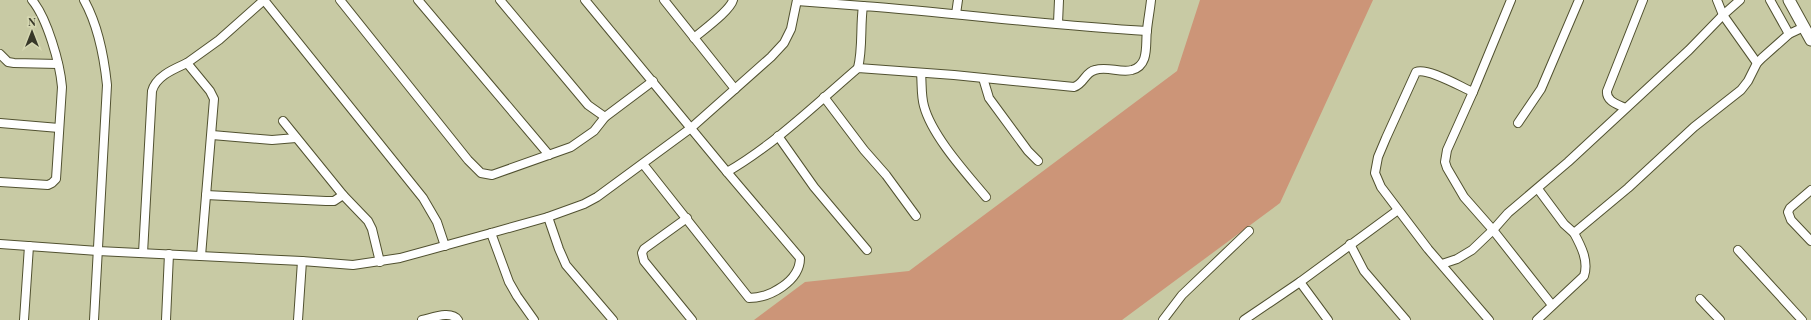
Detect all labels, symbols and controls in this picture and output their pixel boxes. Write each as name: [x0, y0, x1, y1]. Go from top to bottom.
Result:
north arrow: [12, 12, 52, 52]
text: N: [28, 14, 36, 29]

